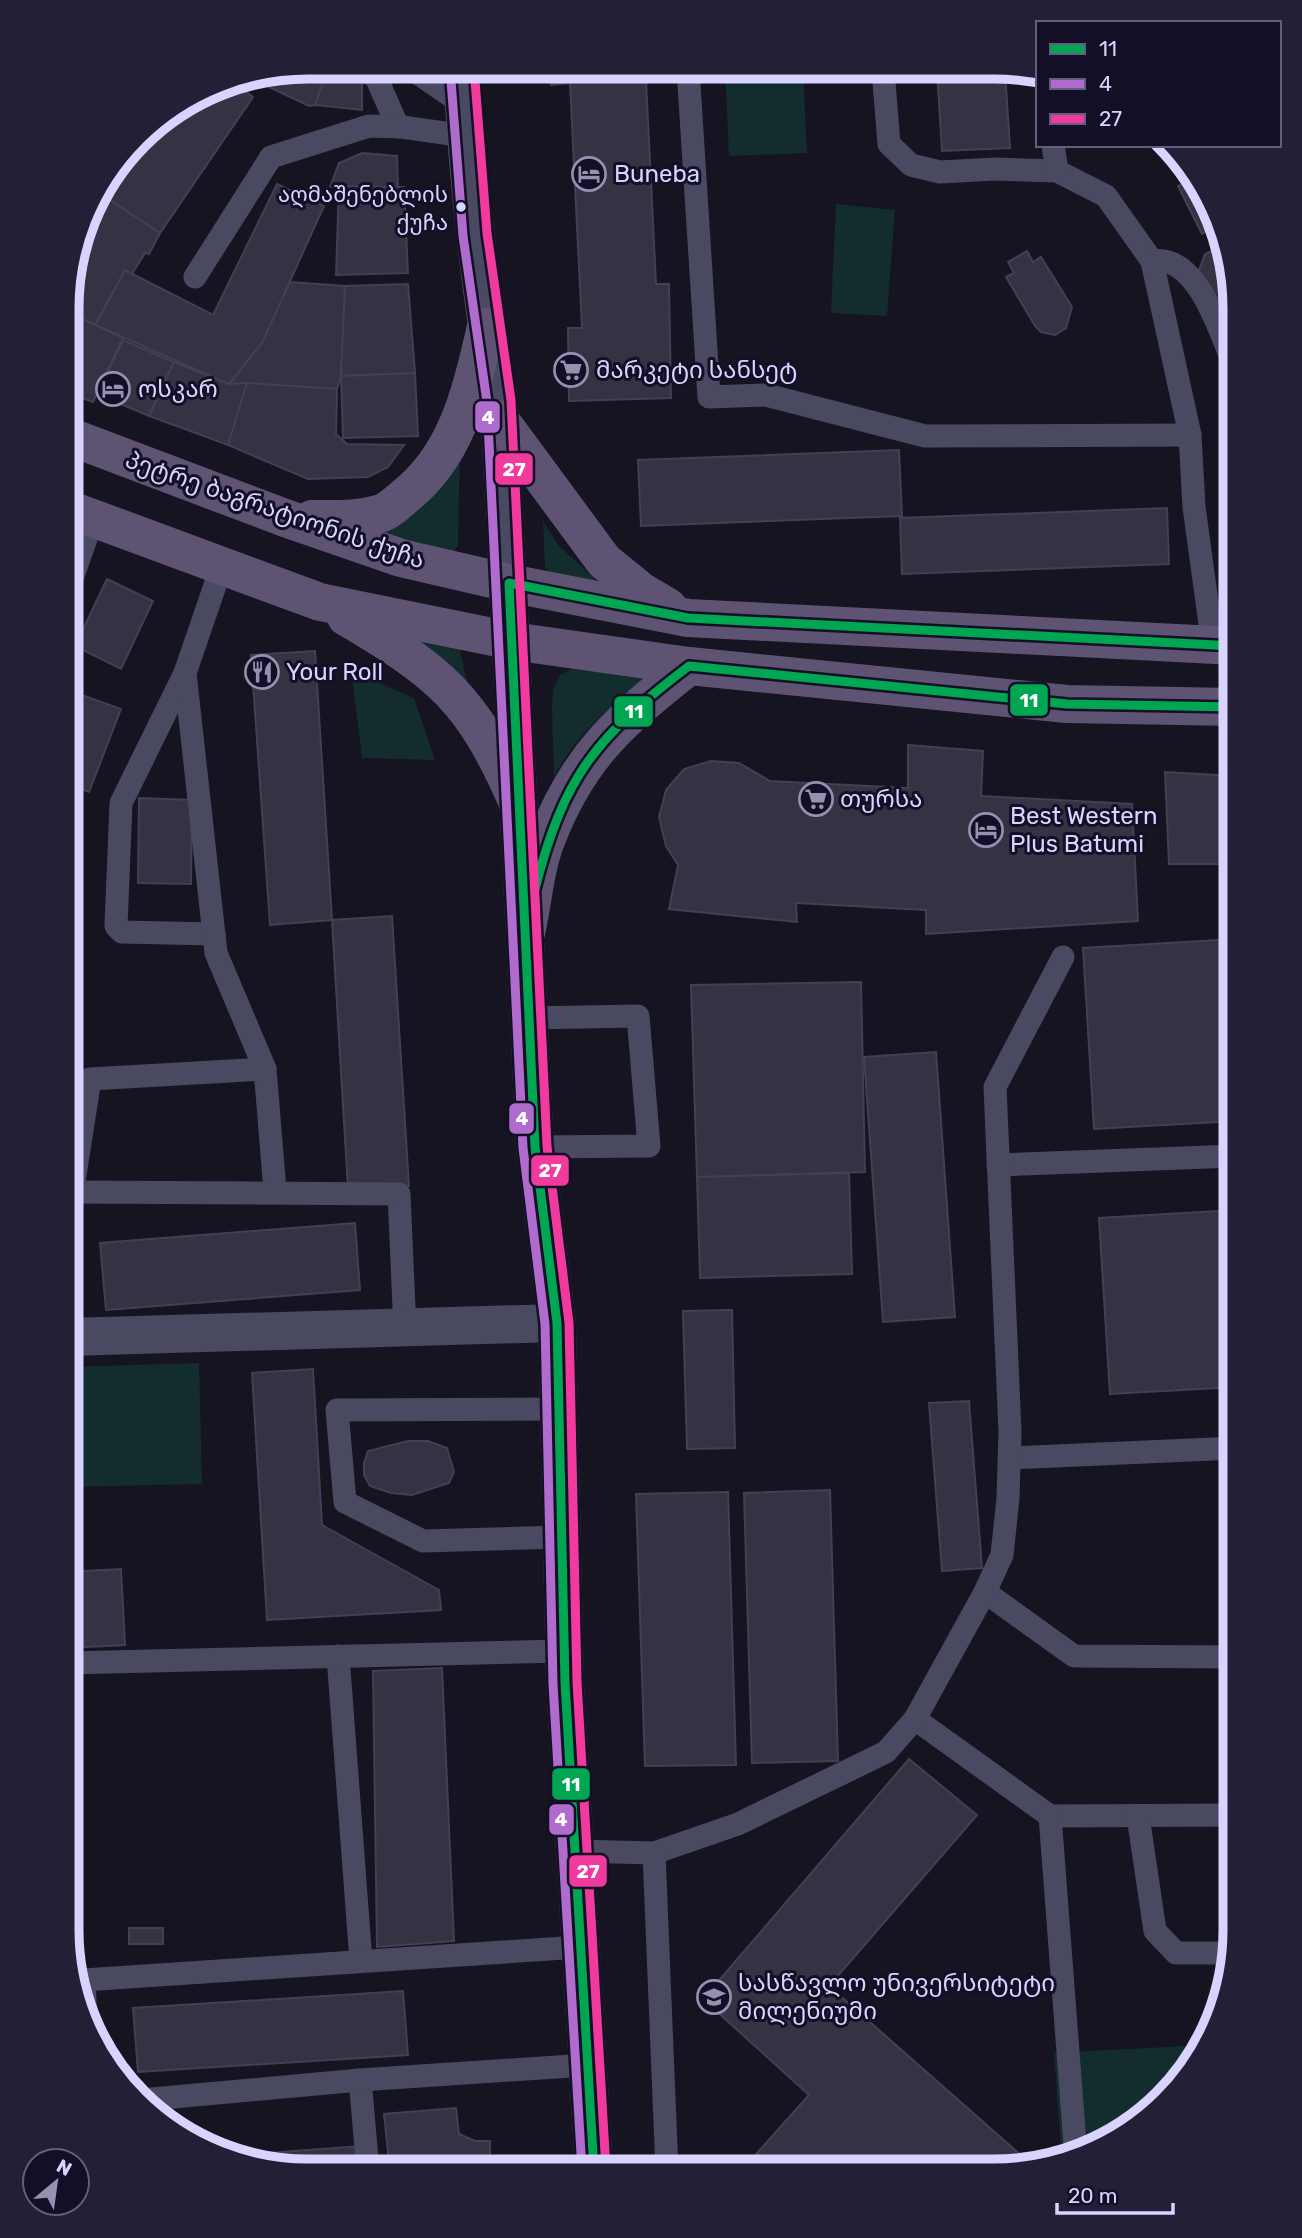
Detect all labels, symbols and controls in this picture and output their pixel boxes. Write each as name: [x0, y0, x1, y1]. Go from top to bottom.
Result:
legend: [1036, 21, 1281, 147]
text: 11: [1099, 36, 1117, 61]
text: 4: [1099, 71, 1112, 96]
text: 27: [1099, 106, 1122, 131]
hotel icon: Buneba: [570, 155, 608, 193]
place label: Buneba: [614, 160, 700, 188]
place label: აღმაშენებლის ქუჩა: [278, 181, 448, 236]
marker: აღმაშენებლის ქუჩა: [454, 200, 468, 214]
supermarket icon: მარკეტი სანსეტ: [552, 351, 590, 389]
place label: მარკეტი სანსეტ: [596, 356, 798, 384]
hotel icon: ოსკარ: [94, 370, 132, 408]
place label: ოსკარ: [138, 375, 218, 403]
line badge: 4: [474, 400, 501, 434]
text: 4: [482, 406, 495, 429]
street label: პეტრე ბაგრატიონის ქუჩა: [122, 446, 428, 574]
line badge: 27: [494, 452, 534, 486]
text: 27: [502, 458, 526, 481]
restaurant icon: Your Roll: [243, 653, 281, 691]
place label: Your Roll: [286, 658, 383, 686]
line badge: 11: [1009, 683, 1049, 717]
text: 11: [1020, 689, 1038, 712]
line badge: 11: [613, 695, 654, 728]
text: 11: [625, 700, 643, 723]
supermarket icon: თურსა: [797, 780, 835, 818]
place label: თურსა: [840, 785, 922, 813]
place label: Best Western Plus Batumi: [1010, 802, 1157, 858]
hotel icon: Best Western Plus Batumi: [967, 811, 1005, 849]
line badge: 4: [508, 1102, 535, 1135]
text: 4: [516, 1107, 529, 1130]
line badge: 27: [530, 1154, 570, 1187]
text: 27: [538, 1159, 562, 1182]
line badge: 11: [551, 1767, 591, 1801]
text: 11: [562, 1773, 580, 1796]
line badge: 4: [548, 1803, 575, 1836]
text: 4: [555, 1808, 568, 1831]
line badge: 27: [568, 1854, 608, 1888]
text: 27: [576, 1860, 600, 1883]
place label: სასწავლო უნივერსიტეტი მილენიუმი: [738, 1969, 1055, 2025]
school or university icon: სასწავლო უნივერსიტეტი მილენიუმი: [695, 1978, 733, 2016]
north arrow: [21, 2147, 91, 2217]
text: N: [52, 2154, 76, 2181]
scale bar: [1057, 2172, 1172, 2216]
text: 20 m: [1068, 2183, 1117, 2208]

